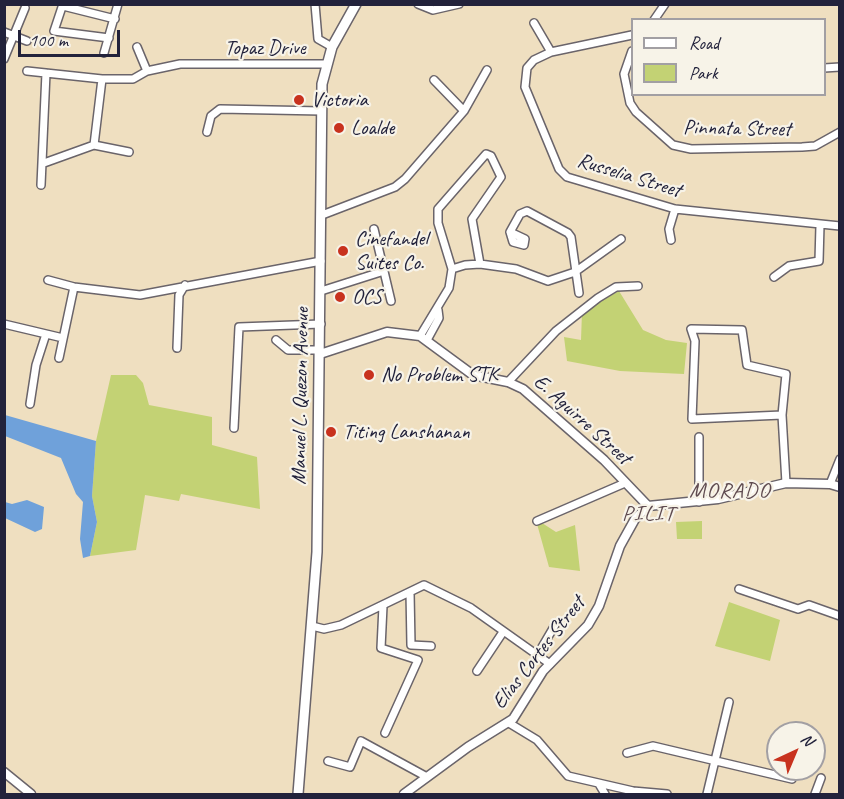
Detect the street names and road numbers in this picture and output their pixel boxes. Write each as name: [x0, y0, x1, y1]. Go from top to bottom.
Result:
street label: Topaz Drive: [225, 35, 305, 61]
street label: Pinnata Street: [683, 115, 791, 143]
street label: Russelia Street: [574, 148, 684, 204]
street label: Manuel L. Quezon Avenue: [287, 307, 315, 485]
street label: E. Aguirre Street: [528, 370, 636, 470]
street label: Elias Cortes Street: [487, 592, 591, 714]

